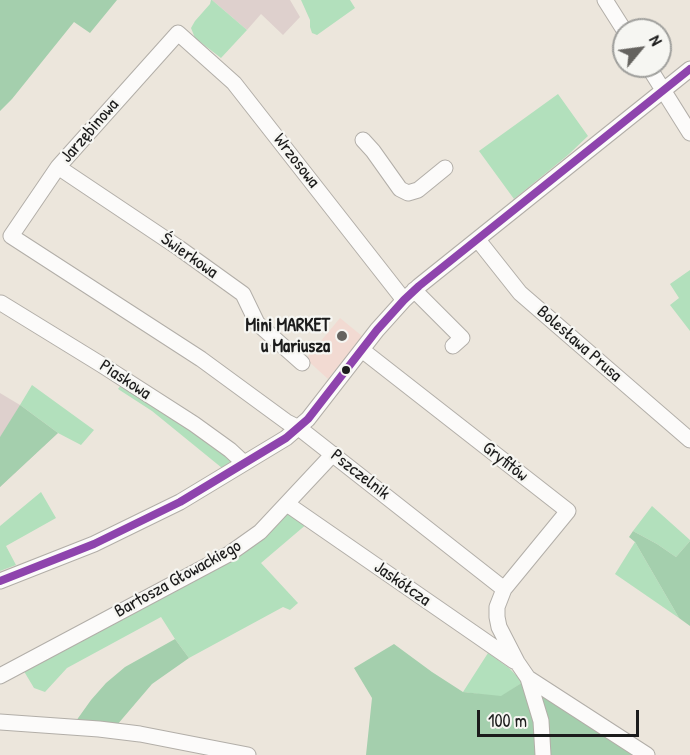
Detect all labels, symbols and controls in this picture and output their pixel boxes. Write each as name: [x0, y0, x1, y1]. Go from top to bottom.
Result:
north arrow: [612, 18, 672, 78]
text: N: [644, 31, 668, 49]
street label: Jarzębinowa: [56, 95, 124, 167]
street label: Wrzosowa: [268, 130, 324, 192]
street label: Świerkowa: [156, 229, 222, 283]
street label: Bolesława Prusa: [532, 301, 626, 387]
place label: Mini MARKET u Mariusza: [245, 315, 330, 358]
marker: Mini MARKET u Mariusza: [335, 329, 349, 343]
street label: Piaskowa: [95, 355, 155, 405]
unlabelled marker: [340, 364, 352, 376]
street label: Gryfitów: [478, 437, 532, 487]
street label: Pszczelnik: [326, 445, 394, 505]
street label: Bartosza Głowackiego: [111, 535, 245, 623]
street label: Jaskółcza: [370, 557, 434, 611]
scale bar: [480, 698, 642, 736]
text: 100 m: [488, 708, 527, 733]

